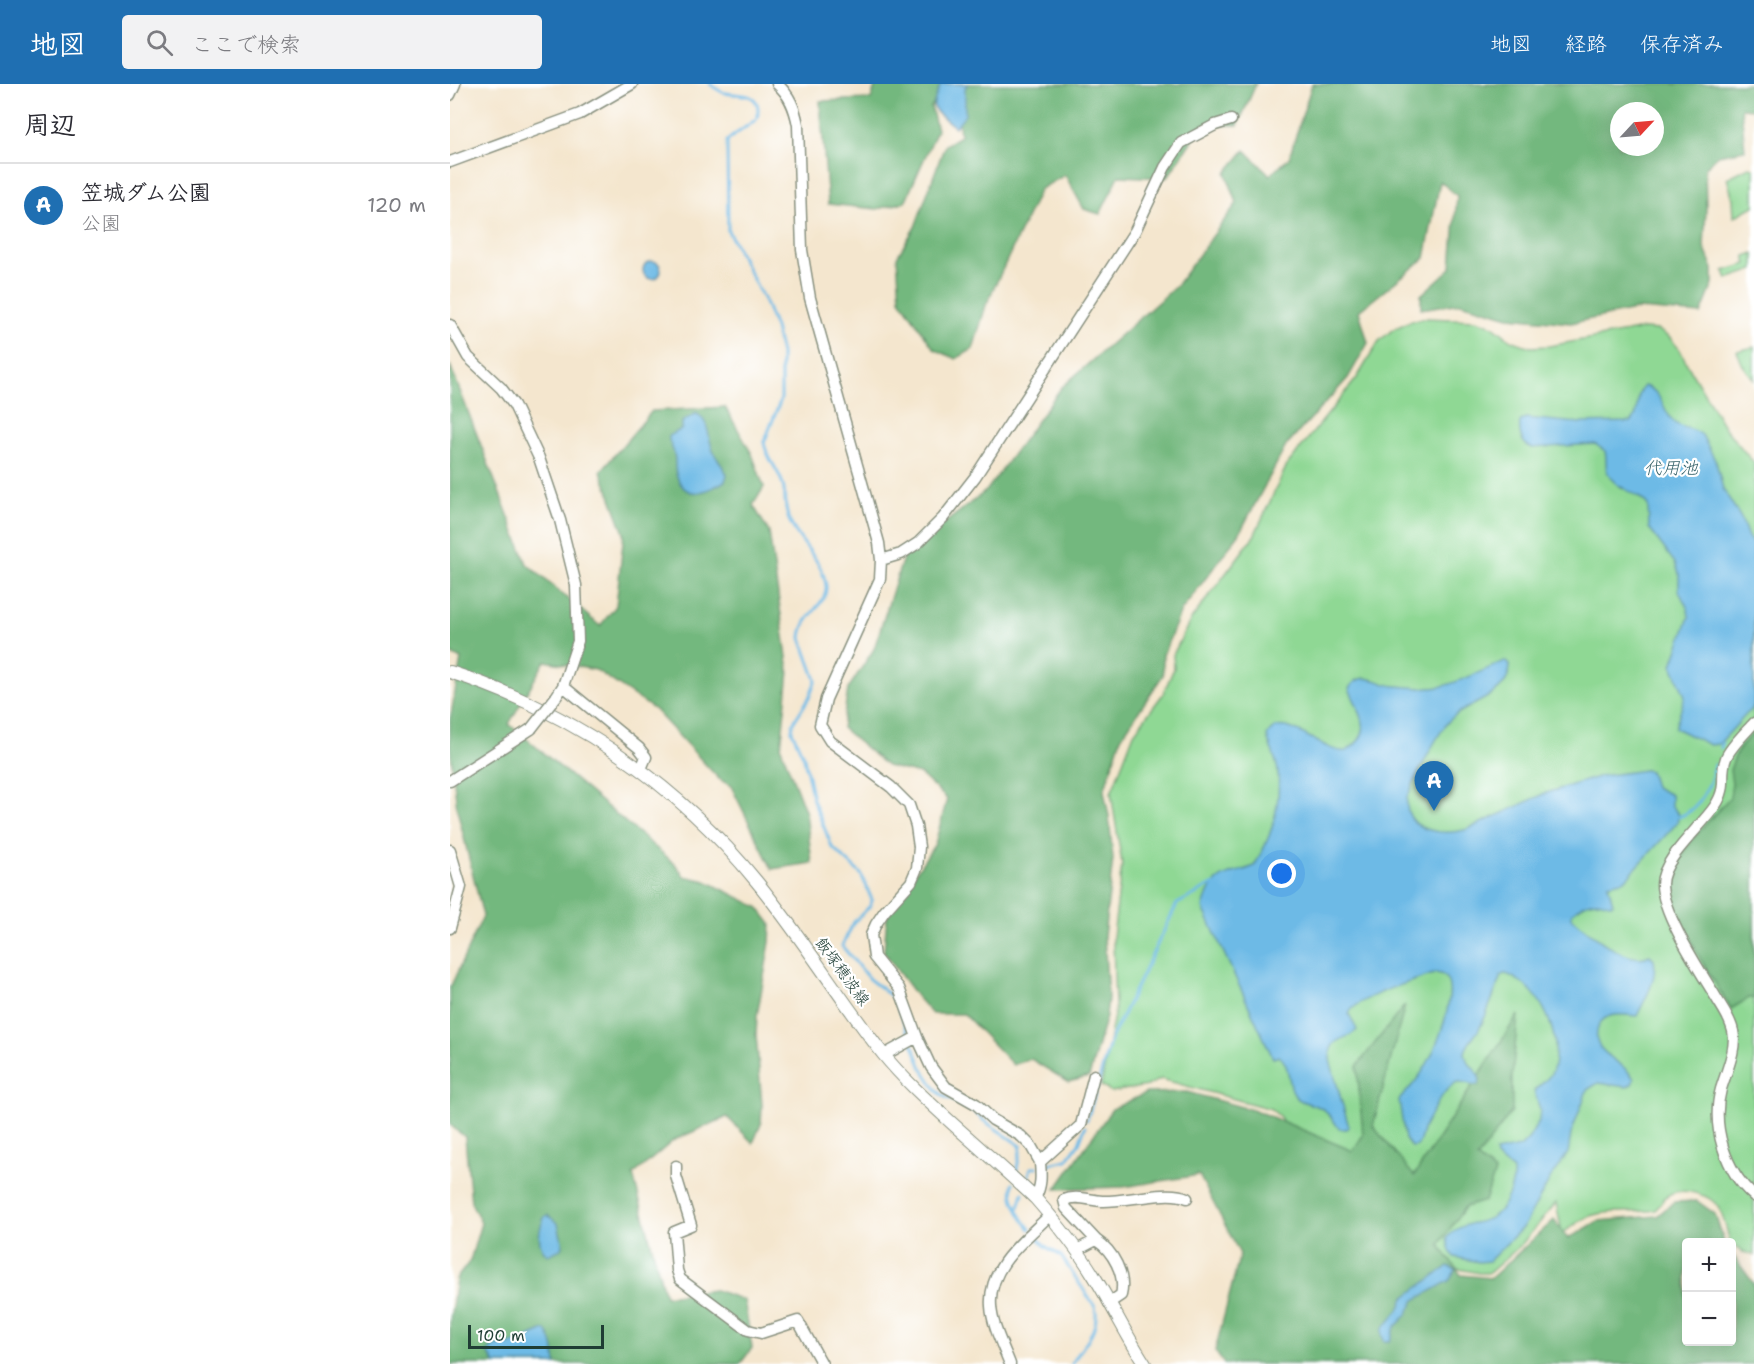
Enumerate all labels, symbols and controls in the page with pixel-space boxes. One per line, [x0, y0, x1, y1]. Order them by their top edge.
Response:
search box [122, 15, 542, 69]
text: 地図 [30, 25, 86, 63]
icon: search [143, 26, 176, 59]
text: ここで検索 [191, 30, 301, 59]
text: 地図 [1490, 30, 1532, 58]
text: 経路 [1565, 30, 1607, 58]
text: 保存済み [1640, 30, 1724, 58]
north arrow [1610, 102, 1664, 156]
text: 周辺 [24, 107, 76, 142]
text: 笠城ダム公園 [81, 178, 211, 207]
text: A [36, 192, 51, 218]
text: 120 m [367, 192, 426, 218]
text: 公園 [81, 210, 121, 236]
water label: 代用池 [1644, 456, 1699, 480]
pin: A [1414, 762, 1454, 811]
your location [1267, 859, 1296, 888]
street label: 飯塚穂波線 [811, 933, 875, 1010]
map controls [1682, 1238, 1736, 1346]
button: + [1682, 1238, 1736, 1292]
button: − [1682, 1292, 1736, 1346]
scale bar [468, 1322, 604, 1350]
text: 100 m [477, 1325, 525, 1346]

